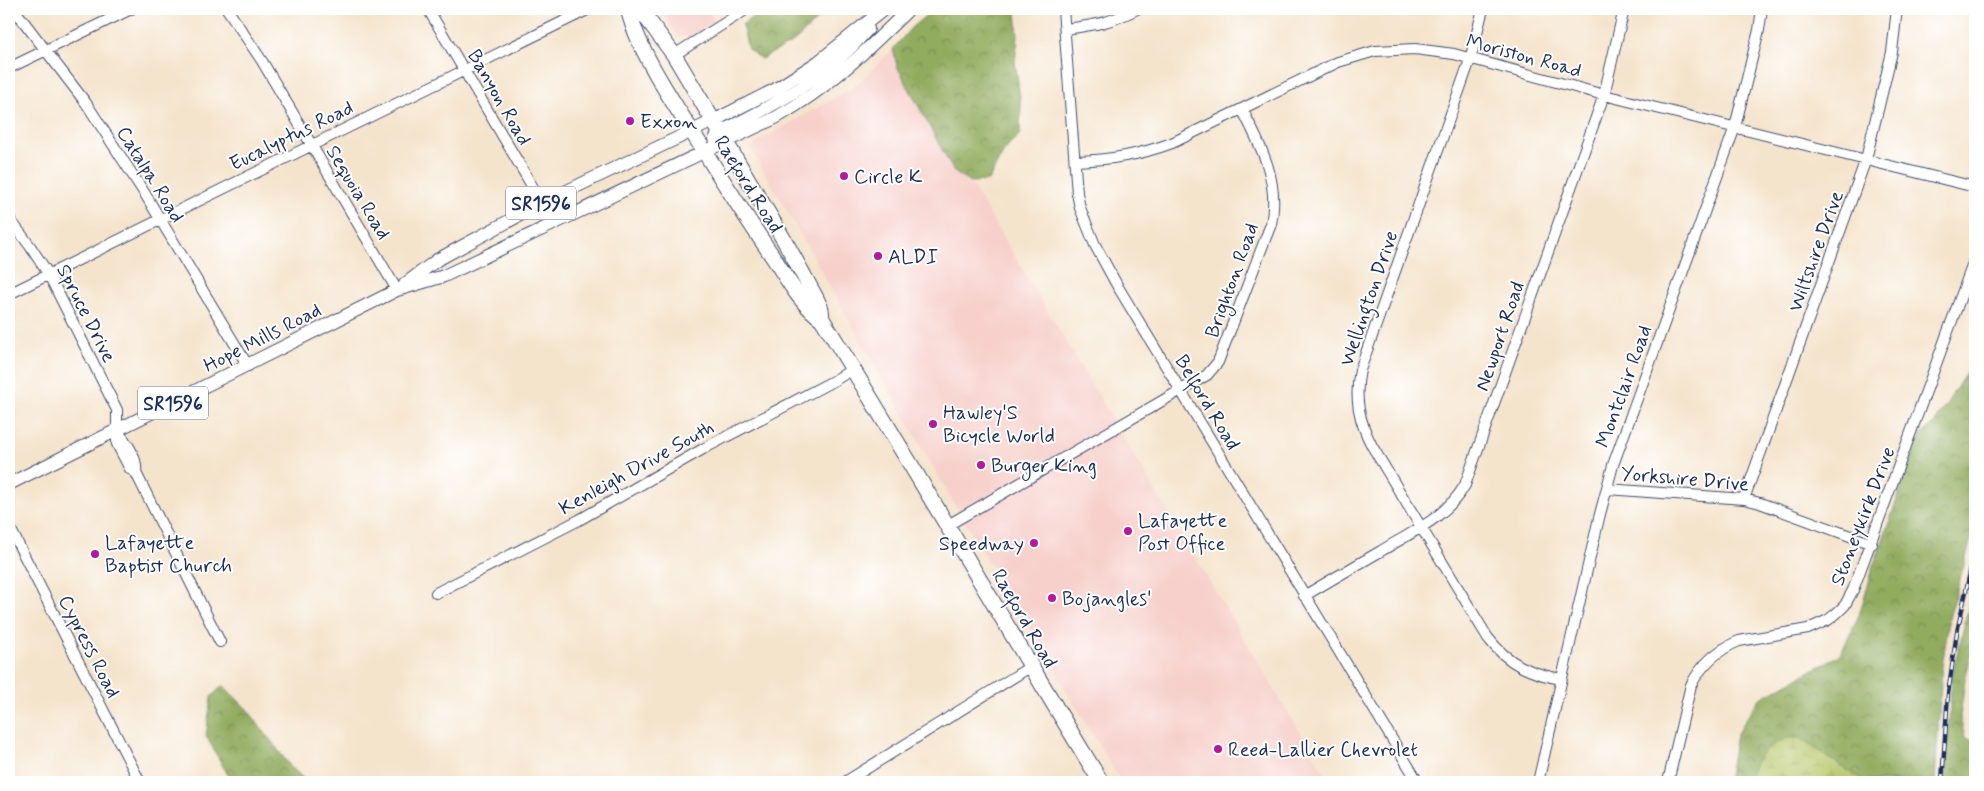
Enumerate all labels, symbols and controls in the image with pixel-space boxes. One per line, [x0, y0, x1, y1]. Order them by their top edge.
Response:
street label: Moriston Road [1463, 28, 1584, 85]
street label: Banyon Road [460, 45, 537, 151]
street label: Eucalyptus Road [225, 95, 358, 178]
place label: Exxon [640, 109, 697, 136]
marker: Exxon [624, 115, 636, 127]
street label: Catalpa Road [109, 121, 190, 228]
street label: Raeford Road [705, 131, 788, 240]
street label: Sequoia Road [319, 140, 397, 245]
place label: Circle K [854, 164, 923, 191]
marker: Circle K [838, 170, 850, 182]
road number: SR1596 [506, 187, 576, 220]
street label: Wiltshire Drive [1782, 187, 1851, 316]
street label: Brighton Road [1199, 219, 1267, 342]
street label: Wellington Drive [1334, 227, 1407, 370]
place label: ALDI [888, 244, 938, 271]
marker: ALDI [872, 250, 884, 262]
street label: Spruce Drive [49, 260, 122, 368]
street label: Newport Road [1469, 278, 1532, 395]
street label: Hope Mills Road [199, 297, 326, 380]
street label: Montclair Road [1590, 322, 1659, 451]
street label: Belford Road [1166, 350, 1246, 457]
road number: SR1596 [138, 386, 208, 419]
place label: Hawley'S Bicycle World [943, 400, 1055, 450]
street label: Kenleigh Drive South [554, 414, 719, 522]
marker: Hawley'S Bicycle World [927, 418, 939, 430]
street label: Stoneykirk Drive [1824, 443, 1902, 590]
place label: Burger King [991, 453, 1097, 481]
marker: Burger King [975, 459, 987, 471]
street label: Yorkshire Drive [1620, 460, 1750, 499]
place label: Lafayette Post Office [1138, 508, 1228, 558]
marker: Lafayette Post Office [1122, 525, 1134, 537]
place label: Lafayette Baptist Church [105, 530, 232, 580]
place label: Speedway [939, 531, 1024, 558]
marker: Speedway [1028, 537, 1040, 549]
marker: Lafayette Baptist Church [89, 548, 101, 560]
street label: Raeford Road [983, 564, 1063, 674]
place label: Bojangles' [1062, 586, 1152, 613]
street label: Cypress Road [51, 591, 126, 703]
marker: Bojangles' [1046, 592, 1058, 604]
place label: Reed-Lallier Chevrolet [1228, 737, 1418, 764]
marker: Reed-Lallier Chevrolet [1212, 743, 1224, 755]

